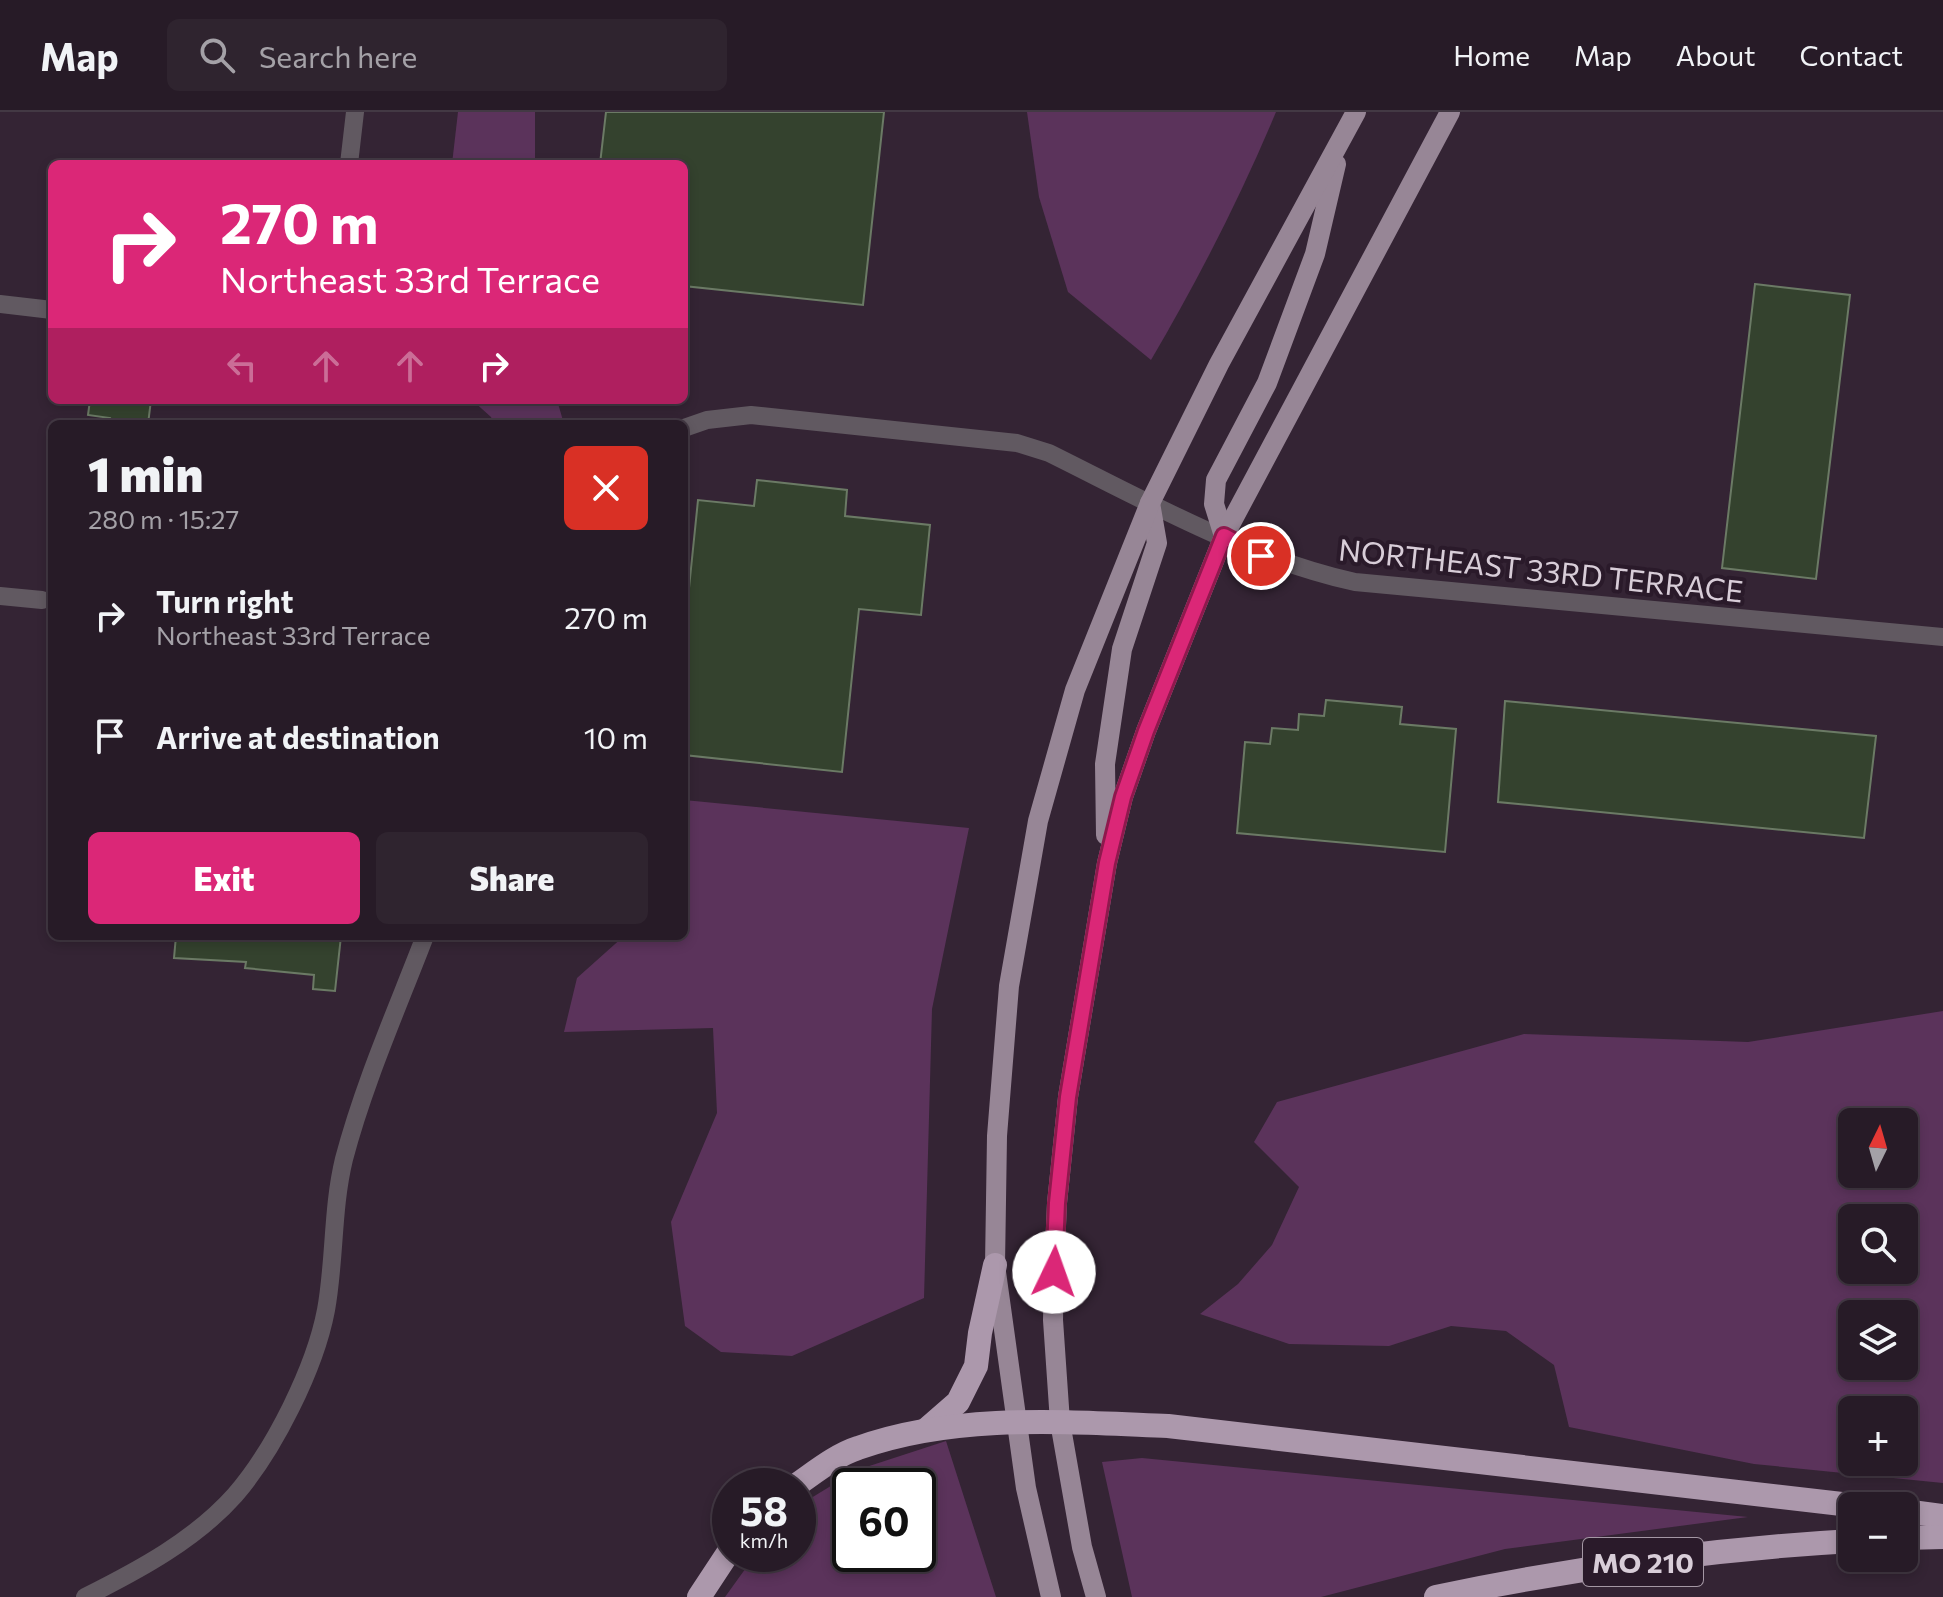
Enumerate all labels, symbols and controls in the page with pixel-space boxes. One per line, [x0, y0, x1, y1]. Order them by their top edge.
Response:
search box [167, 19, 727, 91]
text: Map [40, 32, 119, 79]
icon: search [195, 33, 239, 77]
text: Search here [259, 37, 417, 74]
text: Home [1453, 38, 1530, 72]
text: Map [1574, 38, 1632, 72]
text: About [1676, 38, 1756, 72]
text: Contact [1800, 38, 1903, 72]
text: 270 m [220, 187, 379, 256]
icon: right [88, 192, 192, 296]
text: Northeast 33rd Terrace [220, 256, 600, 300]
icon: left [220, 344, 264, 388]
icon: ahead [304, 344, 348, 388]
icon: ahead [388, 344, 432, 388]
icon: right [472, 344, 516, 388]
text: 1 min [88, 443, 203, 502]
button: close [564, 446, 648, 530]
text: 280 m · 15:27 [88, 503, 239, 534]
pin [1227, 522, 1295, 590]
street label: NORTHEAST 33RD TERRACE [1337, 529, 1745, 609]
icon: arrive [1239, 534, 1283, 578]
text: Turn right [156, 582, 293, 619]
icon: right [88, 594, 132, 638]
text: 270 m [564, 598, 648, 635]
text: Northeast 33rd Terrace [156, 619, 430, 650]
icon: arrive [88, 714, 132, 758]
text: Arrive at destination [156, 718, 440, 755]
text: 10 m [584, 718, 648, 755]
button: Exit [88, 832, 360, 924]
button: Share [376, 832, 648, 924]
north arrow [1838, 1108, 1918, 1188]
map controls [1838, 1108, 1918, 1572]
button: search [1838, 1204, 1918, 1284]
position arrow [1012, 1230, 1096, 1314]
button: layers [1838, 1300, 1918, 1380]
button: + [1838, 1396, 1918, 1476]
speed limit sign: 60 [832, 1468, 936, 1572]
text: 58 [740, 1485, 788, 1534]
button: − [1838, 1492, 1918, 1572]
text: km/h [740, 1528, 788, 1552]
road number: MO 210 [1583, 1538, 1703, 1586]

